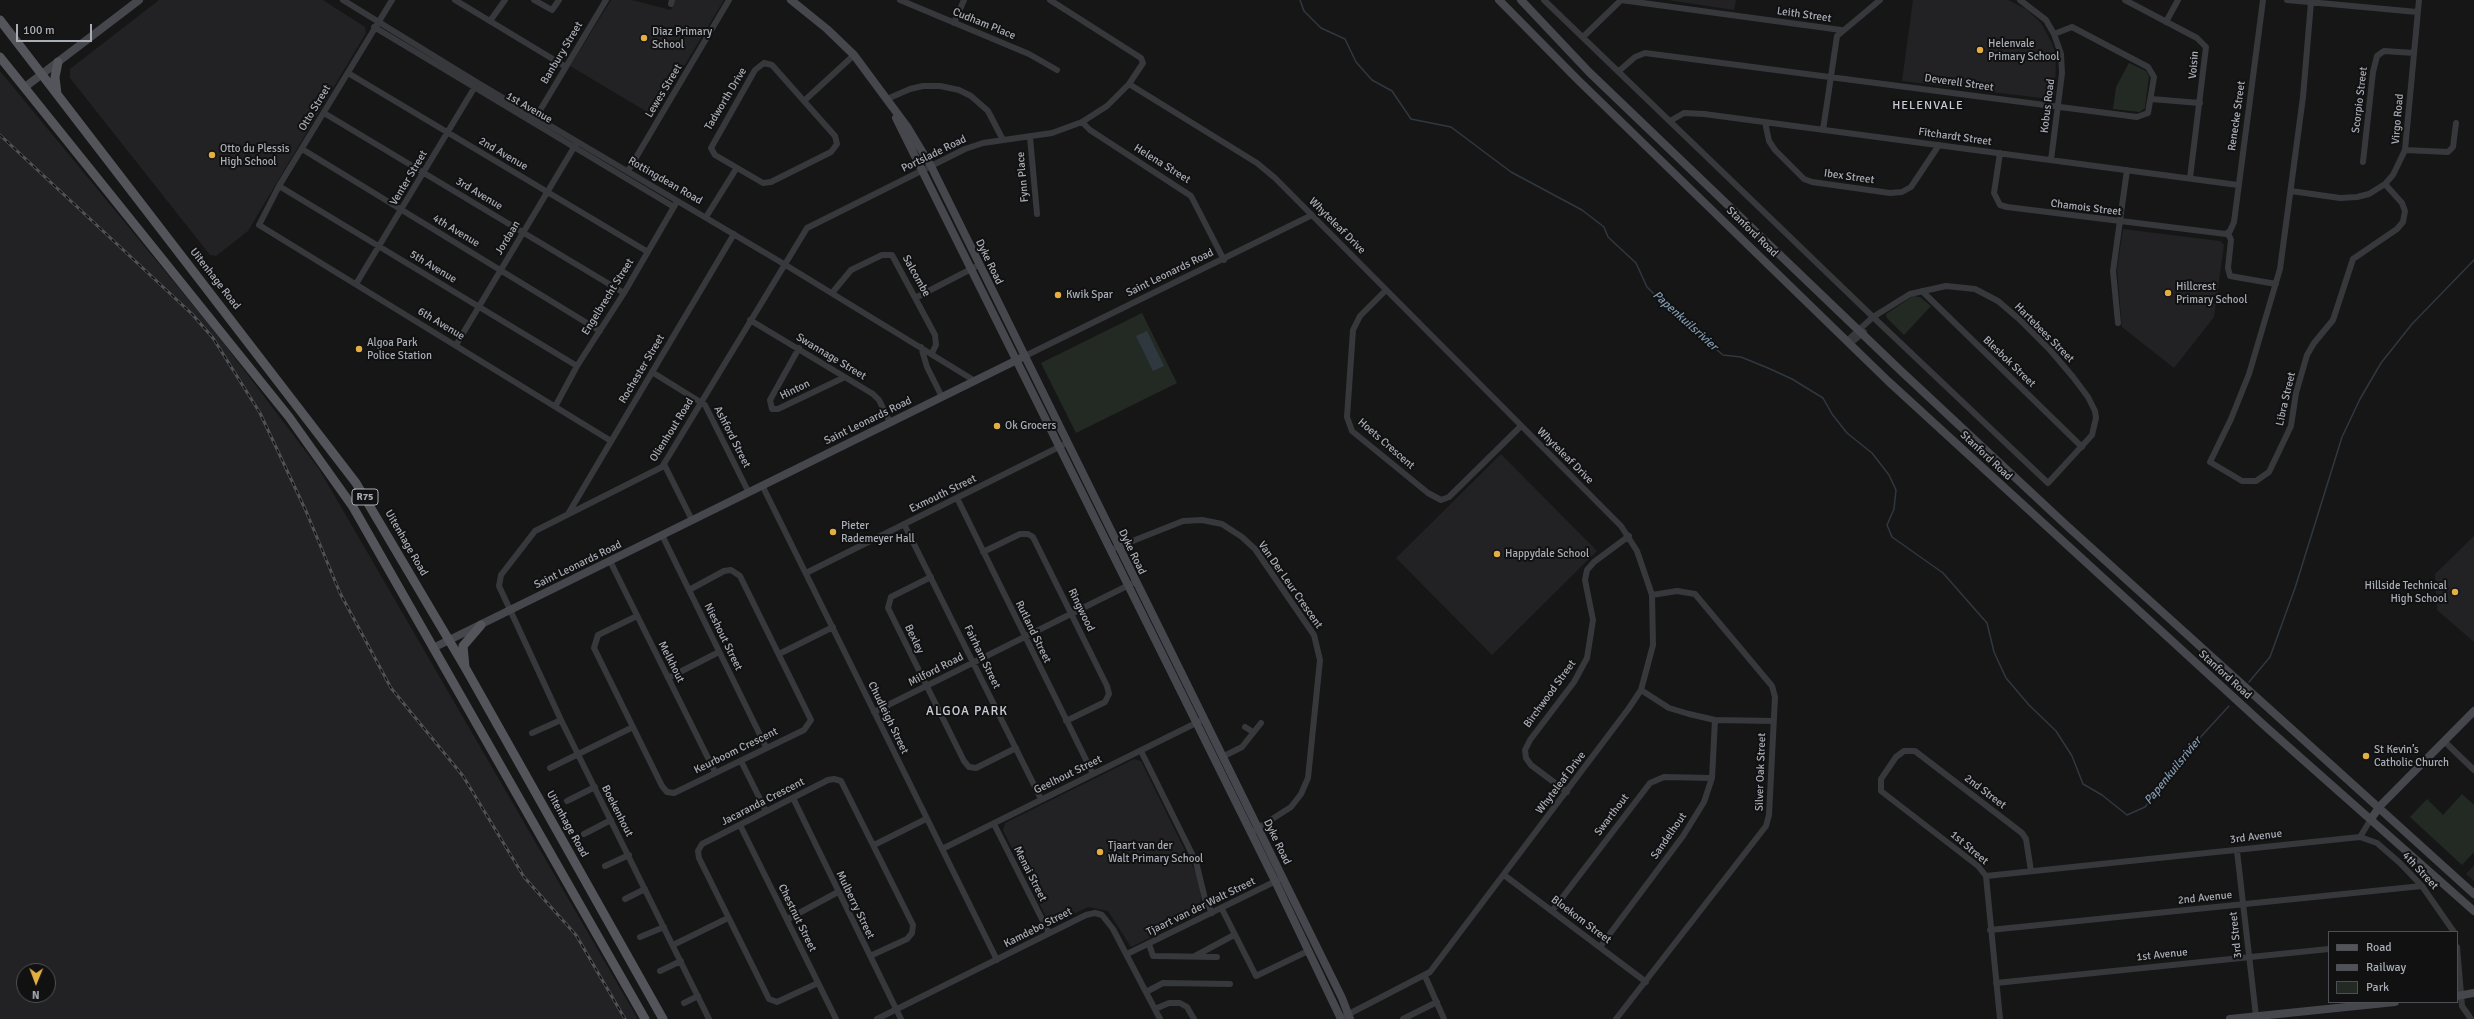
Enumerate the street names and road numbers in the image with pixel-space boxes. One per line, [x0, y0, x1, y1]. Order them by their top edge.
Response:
street label: Cudham Place [951, 5, 1017, 43]
street label: Leith Street [1776, 5, 1832, 25]
street label: Banbury Street [538, 19, 586, 87]
street label: Voisin [2186, 50, 2202, 80]
street label: Lewes Street [643, 62, 685, 120]
street label: Tadworth Drive [702, 65, 750, 133]
street label: Scorpio Street [2349, 66, 2371, 134]
street label: Deverell Street [1924, 72, 1994, 94]
street label: Kobus Road [2038, 78, 2058, 134]
street label: Renecke Street [2226, 80, 2248, 152]
street label: Otto Street [296, 82, 334, 134]
street label: 1st Avenue [503, 89, 555, 127]
street label: Virgo Road [2389, 93, 2407, 145]
street label: Fitchardt Street [1918, 125, 1992, 149]
street label: Portslade Road [899, 133, 969, 175]
street label: 2nd Avenue [476, 135, 530, 173]
street label: Helena Street [1131, 141, 1193, 187]
street label: Venter Street [387, 148, 431, 208]
street label: Fynn Place [1014, 151, 1032, 203]
street label: Rottingdean Road [626, 154, 704, 208]
street label: Ibex Street [1823, 167, 1875, 187]
street label: 3rd Avenue [453, 175, 505, 213]
street label: Whyteleaf Drive [1306, 195, 1368, 257]
street label: Chamois Street [2050, 197, 2122, 219]
street label: Stanford Road [1723, 204, 1781, 260]
street label: 4th Avenue [430, 212, 482, 250]
street label: Jordaan [493, 218, 523, 258]
street label: Dyke Road [972, 237, 1006, 287]
street label: Uitenhage Road [187, 246, 243, 312]
street label: Saint Leonards Road [1124, 246, 1216, 300]
street label: 5th Avenue [407, 248, 459, 286]
street label: Salcombe [899, 253, 933, 299]
street label: Engelbrecht Street [579, 256, 637, 338]
street label: Hartebees Street [2011, 300, 2077, 366]
street label: 6th Avenue [415, 305, 467, 343]
street label: Swannage Street [794, 331, 868, 383]
street label: Rochester Street [616, 332, 668, 406]
street label: Blesbok Street [1980, 334, 2038, 390]
street label: Libra Street [2273, 371, 2299, 427]
street label: Hinton [778, 377, 812, 403]
street label: Saint Leonards Road [822, 394, 914, 448]
street label: Olienhout Road [647, 396, 697, 464]
street label: Ashford Street [711, 404, 753, 470]
street label: Hoets Crescent [1355, 416, 1417, 472]
street label: Whyteleaf Drive [1534, 425, 1596, 487]
street label: Stanford Road [1957, 428, 2015, 484]
street label: Exmouth Street [907, 472, 979, 516]
road number: R75 [352, 489, 378, 505]
street label: Uitenhage Road [382, 508, 430, 578]
street label: Dyke Road [1115, 527, 1149, 577]
street label: Saint Leonards Road [532, 538, 624, 592]
street label: Van Der Leur Crescent [1255, 539, 1325, 631]
street label: Ringwood [1065, 586, 1097, 634]
street label: Rutland Street [1012, 599, 1054, 665]
street label: Nieshout Street [701, 601, 745, 673]
street label: Bexley [901, 622, 927, 656]
street label: Fairham Street [961, 623, 1003, 691]
street label: Melkhout [655, 639, 687, 685]
street label: Stanford Road [2196, 648, 2254, 702]
street label: Milford Road [906, 650, 966, 690]
street label: Birchwood Street [1521, 658, 1579, 730]
street label: Chudleigh Street [865, 680, 911, 756]
street label: Keurboom Crescent [692, 725, 780, 777]
street label: Silver Oak Street [1753, 733, 1769, 811]
street label: Whyteleaf Drive [1533, 749, 1589, 817]
street label: Geelhout Street [1032, 753, 1104, 797]
street label: 2nd Street [1962, 772, 2008, 812]
street label: Jacaranda Crescent [719, 775, 807, 829]
street label: Boekenhout [598, 783, 636, 839]
street label: Uitenhage Road [543, 788, 591, 860]
street label: Swarthout [1592, 791, 1632, 839]
street label: Sandelhout [1648, 810, 1690, 862]
street label: Dyke Road [1260, 817, 1294, 867]
street label: 3rd Avenue [2229, 827, 2283, 847]
street label: 1st Street [1947, 828, 1991, 868]
street label: Menai Street [1010, 844, 1050, 904]
street label: 4th Street [2399, 849, 2441, 893]
street label: Mulberry Street [833, 869, 877, 941]
street label: Tjaart van der Walt Street [1144, 875, 1258, 939]
street label: Chestnut Street [775, 882, 819, 954]
street label: 2nd Avenue [2177, 889, 2233, 907]
street label: Bloekom Street [1548, 893, 1614, 947]
street label: Kamdebo Street [1002, 905, 1074, 951]
street label: 3rd Street [2227, 911, 2245, 959]
street label: 1st Avenue [2136, 946, 2188, 964]

